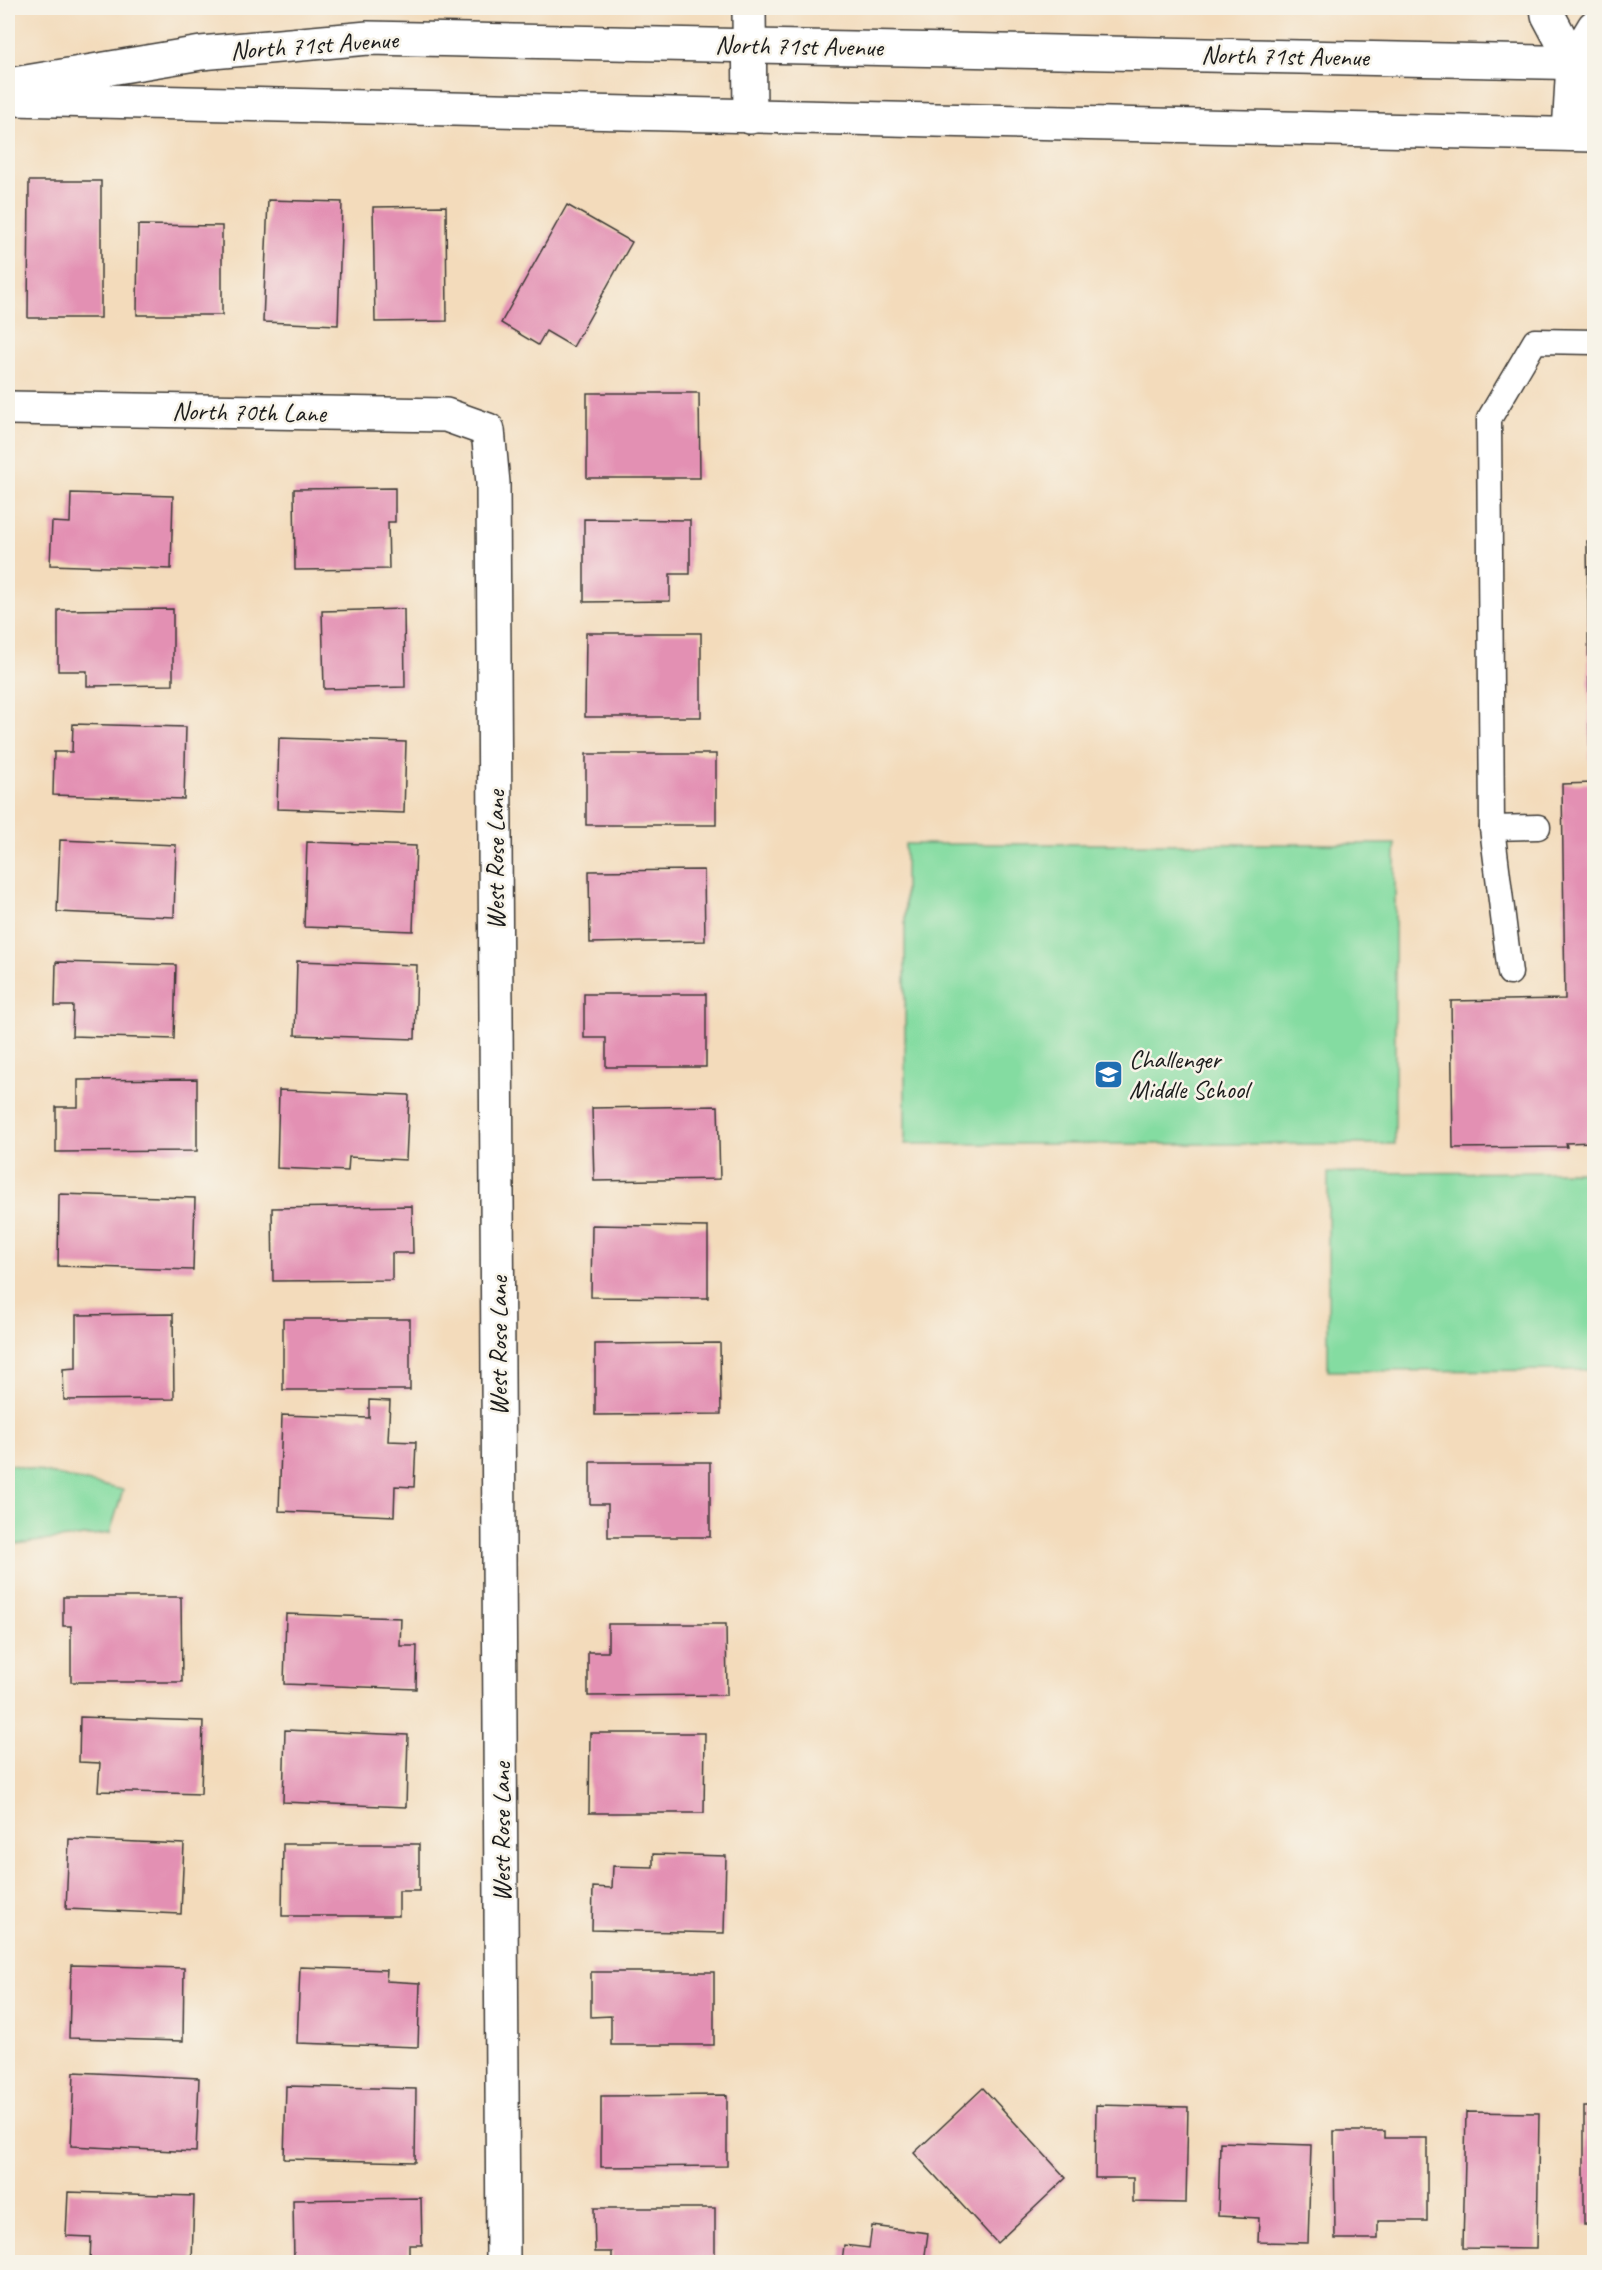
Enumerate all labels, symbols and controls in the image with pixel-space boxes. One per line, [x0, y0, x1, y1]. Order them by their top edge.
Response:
street label: North 71st Avenue [229, 23, 400, 67]
street label: North 71st Avenue [715, 28, 885, 64]
street label: North 71st Avenue [1201, 38, 1371, 74]
street label: North 70th Lane [172, 394, 328, 430]
street label: West Rose Lane [479, 789, 512, 930]
place label: Challenger Middle School [1129, 1043, 1253, 1106]
school or university icon: Challenger Middle School [1092, 1058, 1124, 1090]
street label: West Rose Lane [482, 1275, 515, 1416]
street label: West Rose Lane [485, 1761, 518, 1902]

